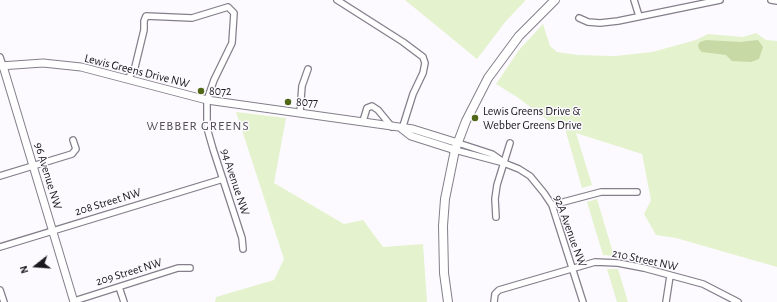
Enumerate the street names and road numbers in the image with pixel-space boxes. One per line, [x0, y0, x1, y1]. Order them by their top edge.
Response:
street label: Lewis Greens Drive NW [83, 51, 191, 91]
street label: 96 Avenue NW [31, 141, 65, 211]
street label: 94 Avenue NW [217, 147, 253, 217]
street label: 208 Street NW [73, 185, 143, 219]
street label: 92A Avenue NW [550, 193, 590, 269]
street label: 210 Street NW [611, 246, 679, 274]
street label: 209 Street NW [94, 255, 164, 289]

